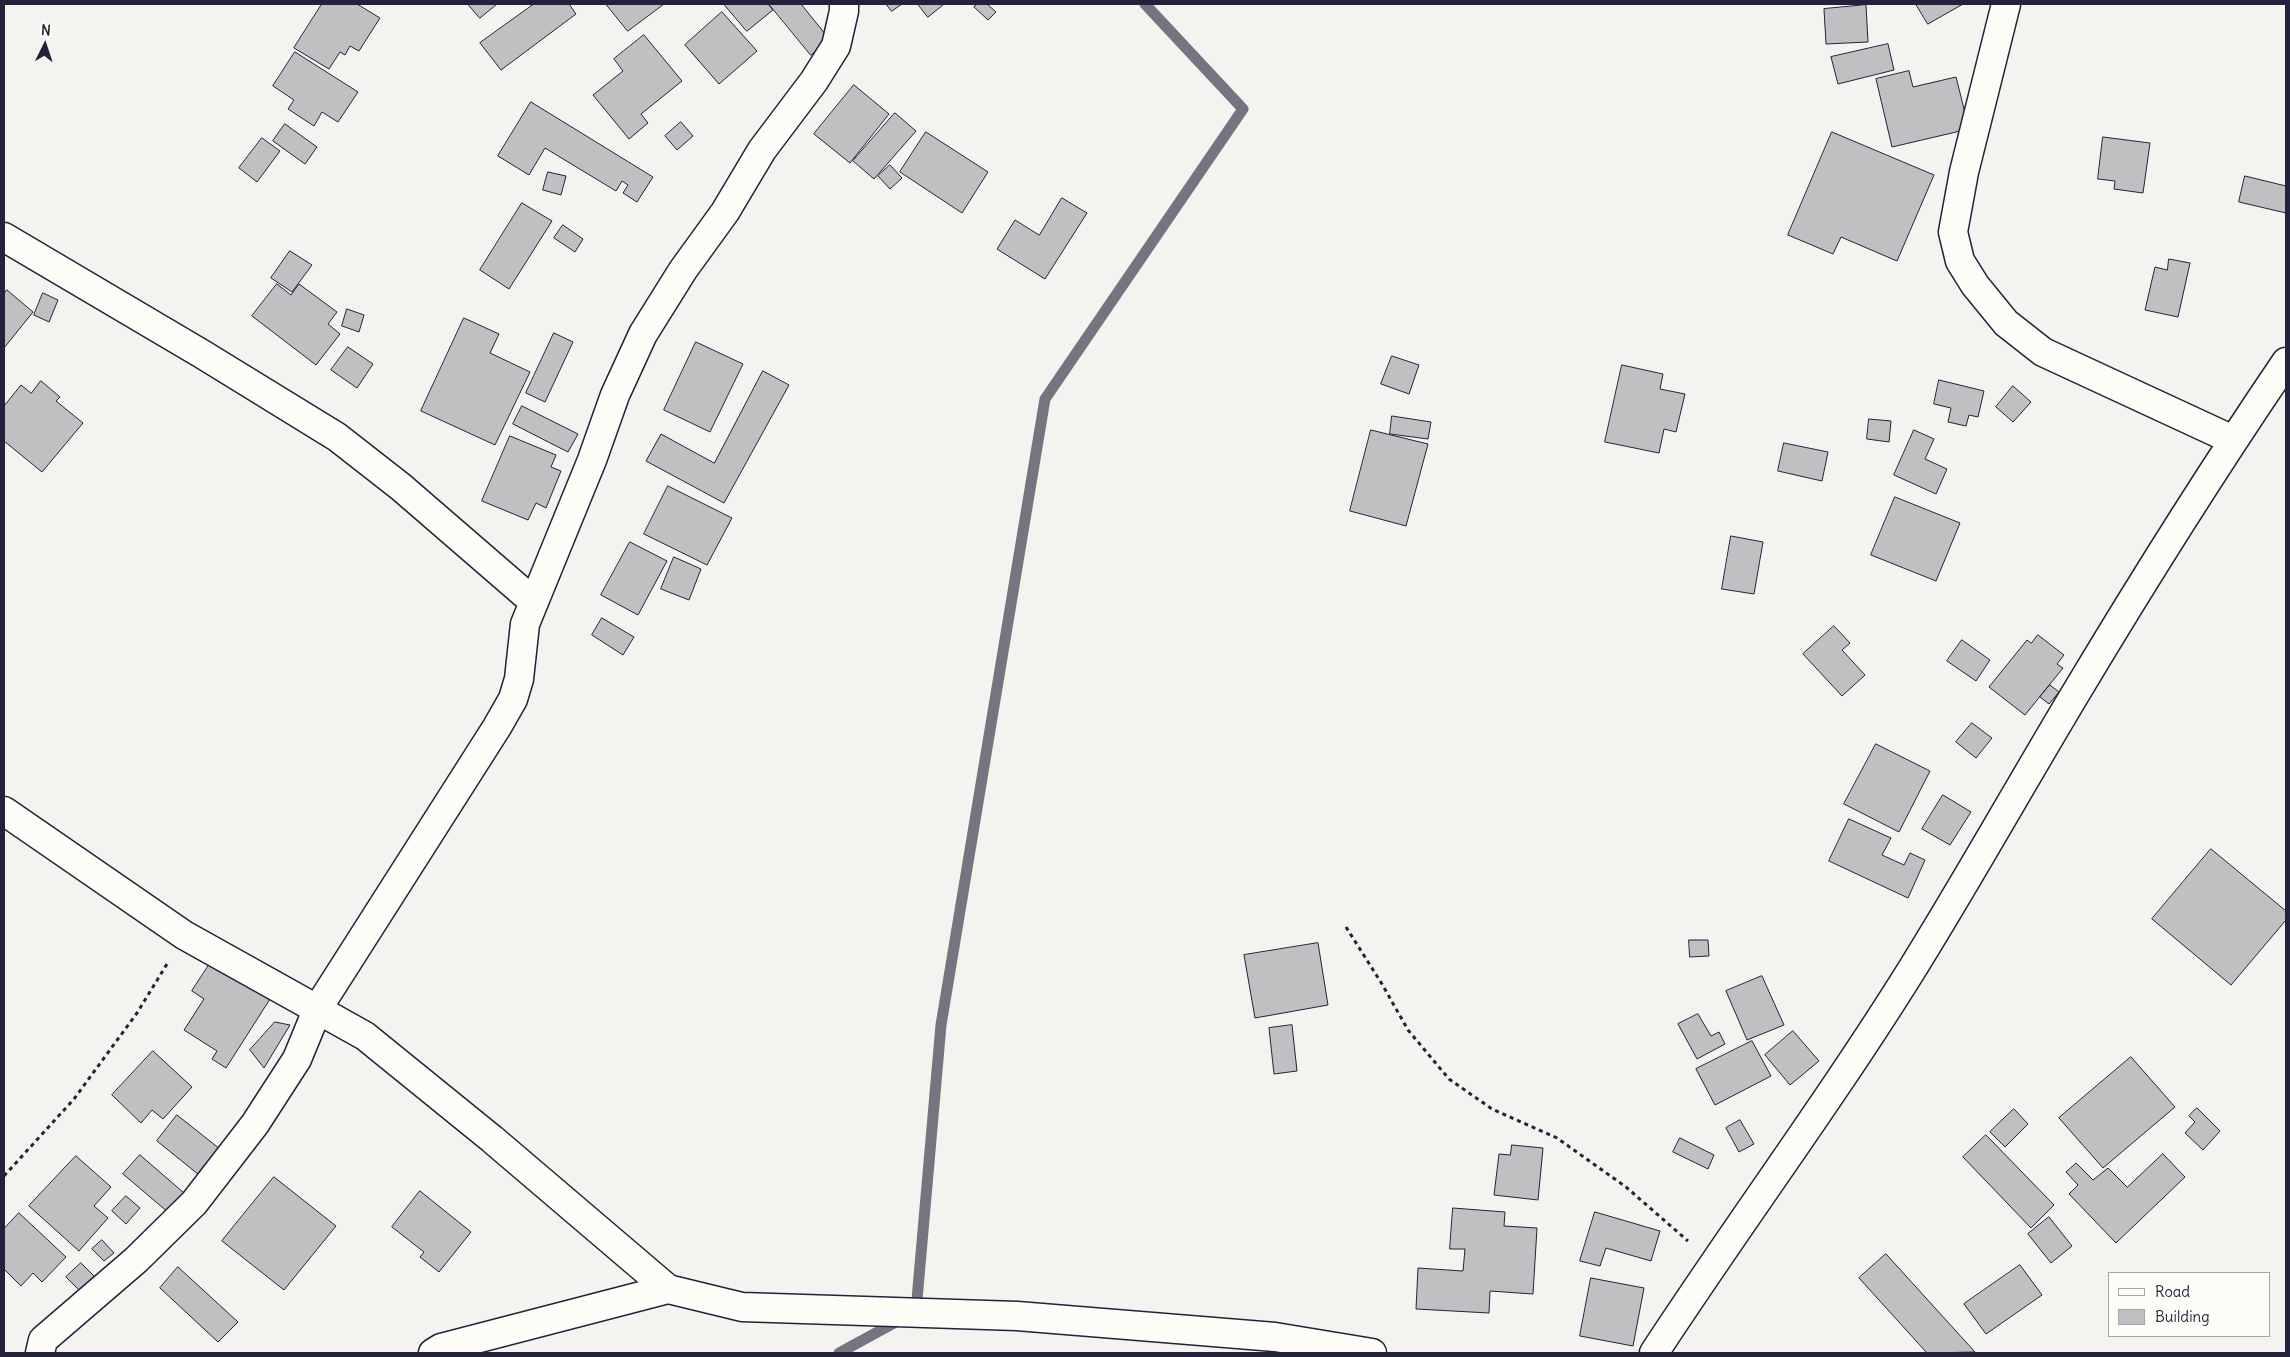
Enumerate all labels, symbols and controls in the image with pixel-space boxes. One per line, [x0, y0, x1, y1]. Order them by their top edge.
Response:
north arrow [20, 20, 70, 70]
text: N [41, 21, 52, 39]
legend [2108, 1272, 2270, 1337]
text: Road [2155, 1282, 2190, 1301]
text: Building [2155, 1307, 2210, 1326]

